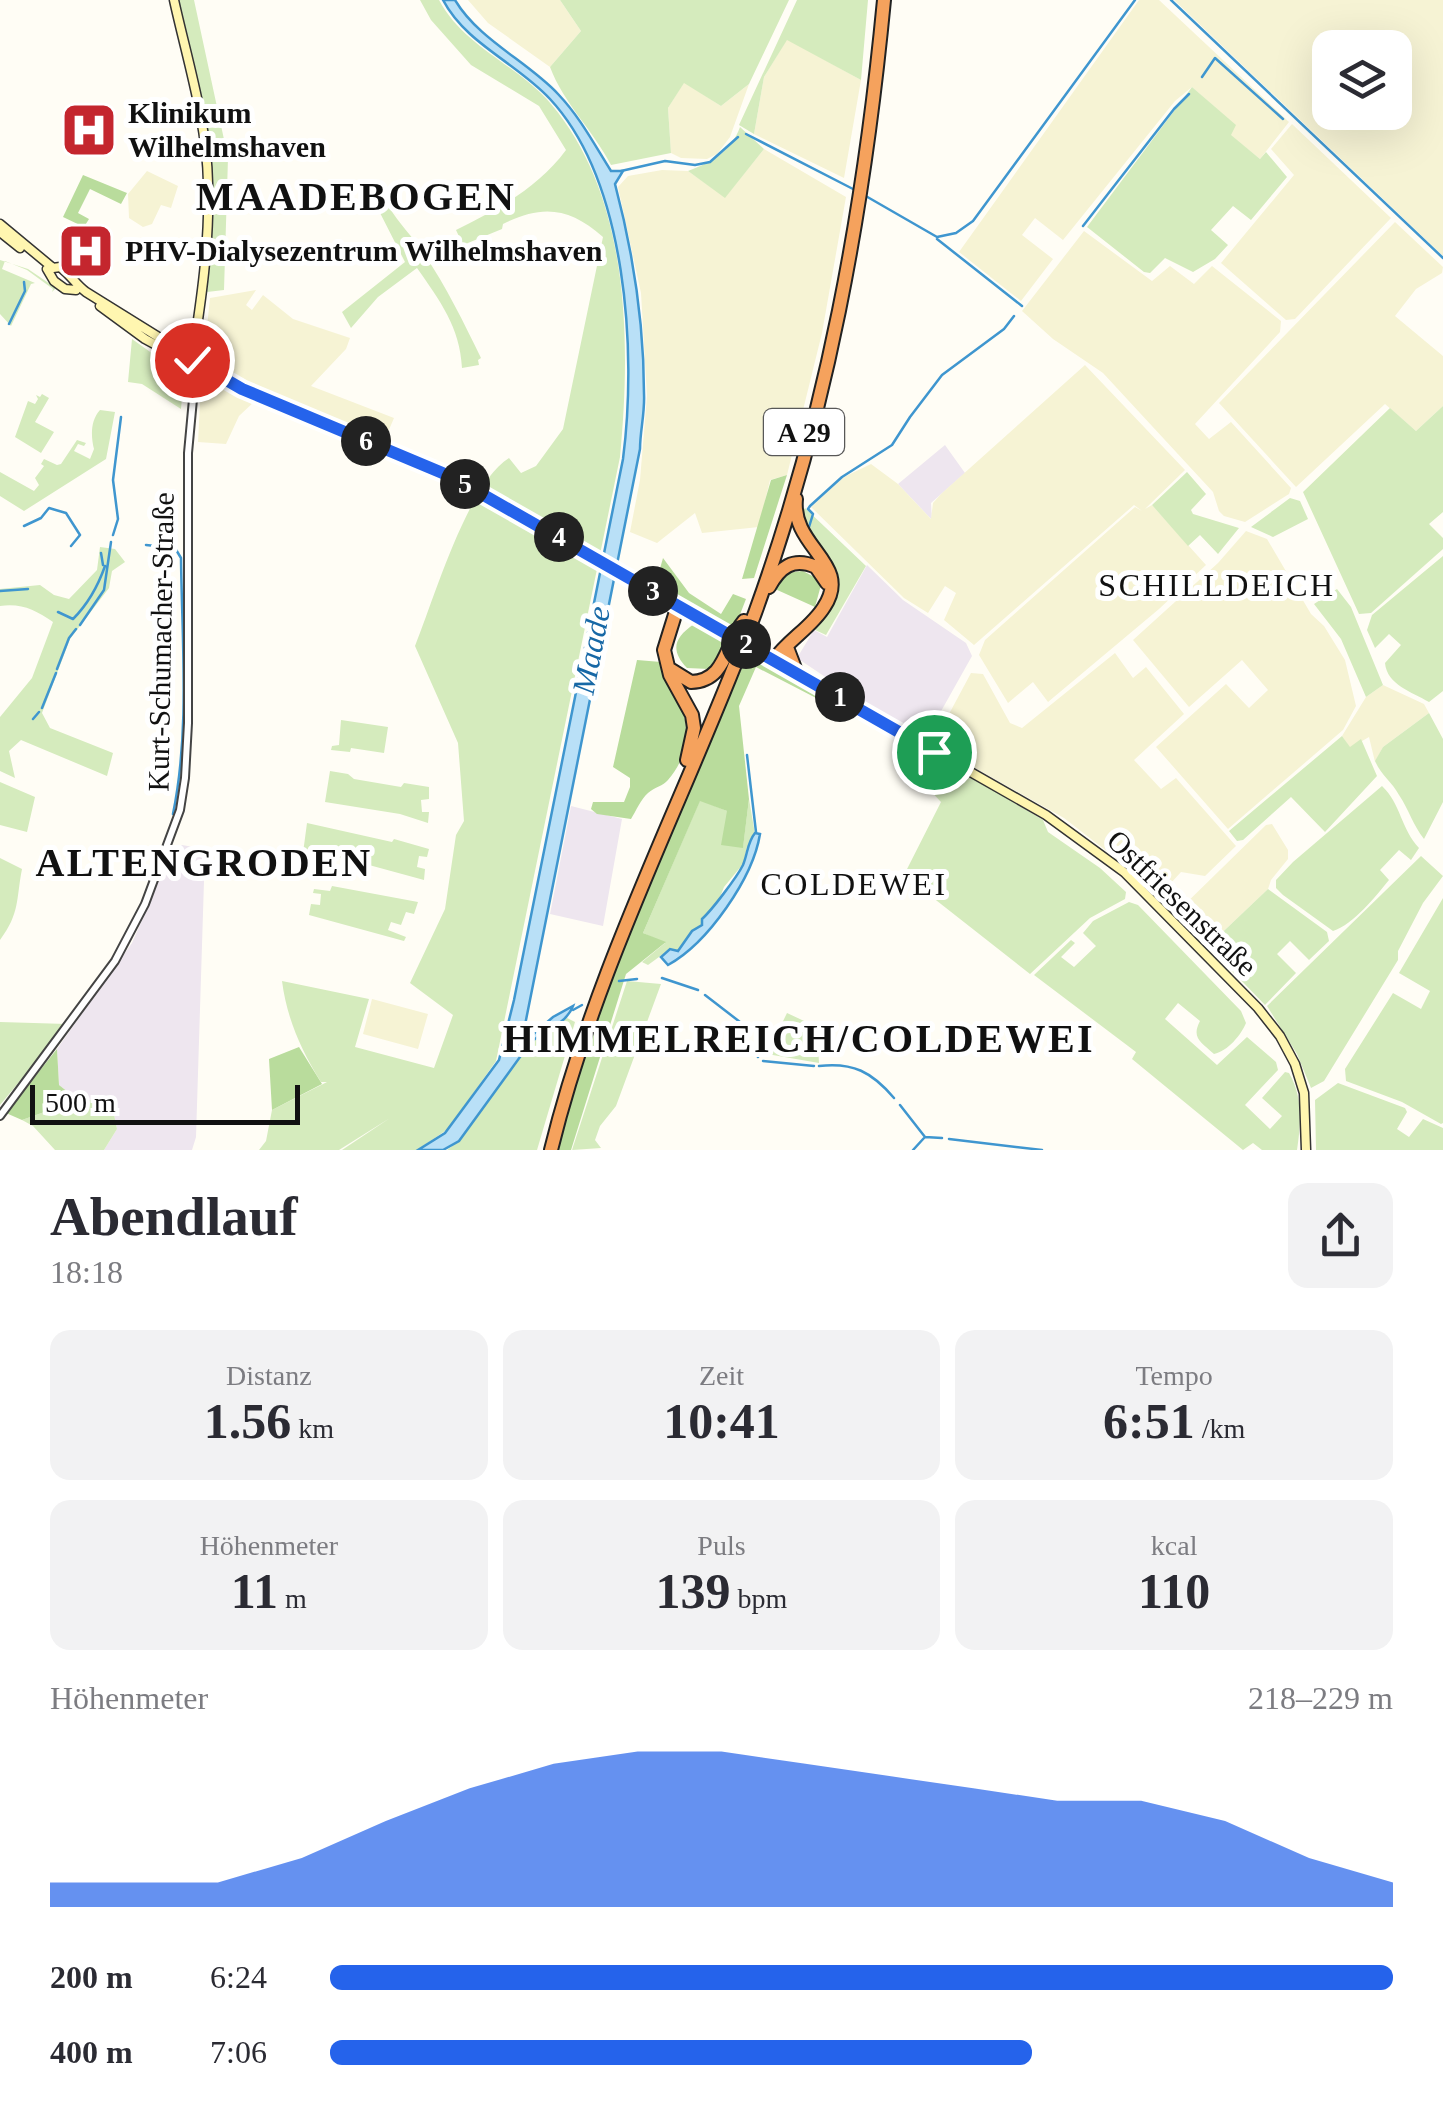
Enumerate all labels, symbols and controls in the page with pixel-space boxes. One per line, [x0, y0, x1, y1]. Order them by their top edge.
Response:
map controls [1312, 30, 1412, 130]
button: layers [1312, 30, 1412, 130]
place label: Klinikum Wilhelmshaven [128, 96, 326, 163]
hospital icon: Klinikum Wilhelmshaven [59, 100, 119, 160]
district label: MAADEBOGEN [196, 174, 516, 219]
hospital icon: PHV-Dialysezentrum Wilhelmshaven [56, 221, 116, 281]
place label: PHV-Dialysezentrum Wilhelmshaven [125, 234, 603, 267]
pin [150, 318, 235, 403]
icon: check [165, 333, 220, 388]
road number: A 29 [764, 409, 844, 455]
pin: 6 [341, 416, 391, 466]
text: 6 [359, 425, 373, 456]
pin: 5 [440, 459, 490, 509]
text: 5 [458, 468, 472, 499]
street label: Kurt-Schumacher-Straße [141, 492, 180, 792]
pin: 4 [534, 512, 584, 562]
text: 4 [552, 521, 566, 552]
pin: 3 [628, 566, 678, 616]
district label: SCHILLDEICH [1098, 567, 1336, 603]
text: 3 [646, 575, 660, 606]
water label: Maade [565, 603, 617, 698]
pin: 2 [721, 619, 771, 669]
text: 2 [739, 628, 753, 659]
pin: 1 [815, 672, 865, 722]
text: 1 [833, 681, 847, 712]
pin [892, 710, 977, 795]
icon: arrive [907, 725, 962, 780]
street label: Ostfriesenstraße [1101, 823, 1264, 982]
district label: ALTENGRODEN [35, 840, 373, 885]
district label: COLDEWEI [760, 866, 948, 902]
district label: HIMMELREICH/COLDEWEI [503, 1016, 1095, 1061]
scale bar [30, 1080, 300, 1124]
text: 500 m [45, 1087, 116, 1118]
button: share [1288, 1183, 1393, 1288]
text: Abendlauf [50, 1186, 298, 1247]
text: 18:18 [50, 1254, 123, 1290]
text: Distanz [226, 1360, 312, 1391]
text: Zeit [699, 1360, 744, 1391]
text: Tempo [1135, 1360, 1213, 1391]
text: 1.56 [204, 1393, 291, 1449]
text: 10:41 [663, 1393, 780, 1449]
text: 6:51 [1103, 1393, 1195, 1449]
text: km [291, 1413, 334, 1444]
text: /km [1195, 1413, 1245, 1444]
text: Höhenmeter [200, 1530, 338, 1561]
text: Puls [697, 1530, 746, 1561]
text: kcal [1151, 1530, 1197, 1561]
text: 11 [231, 1563, 278, 1619]
text: 139 [656, 1563, 731, 1619]
text: 110 [1138, 1563, 1210, 1619]
text: m [278, 1583, 307, 1614]
text: bpm [731, 1583, 787, 1614]
text: Höhenmeter [50, 1680, 208, 1716]
text: 218–229 m [1248, 1680, 1393, 1716]
text: 200 m [50, 1959, 133, 1995]
text: 6:24 [210, 1959, 267, 1995]
text: 400 m [50, 2034, 133, 2070]
text: 7:06 [210, 2034, 267, 2070]

